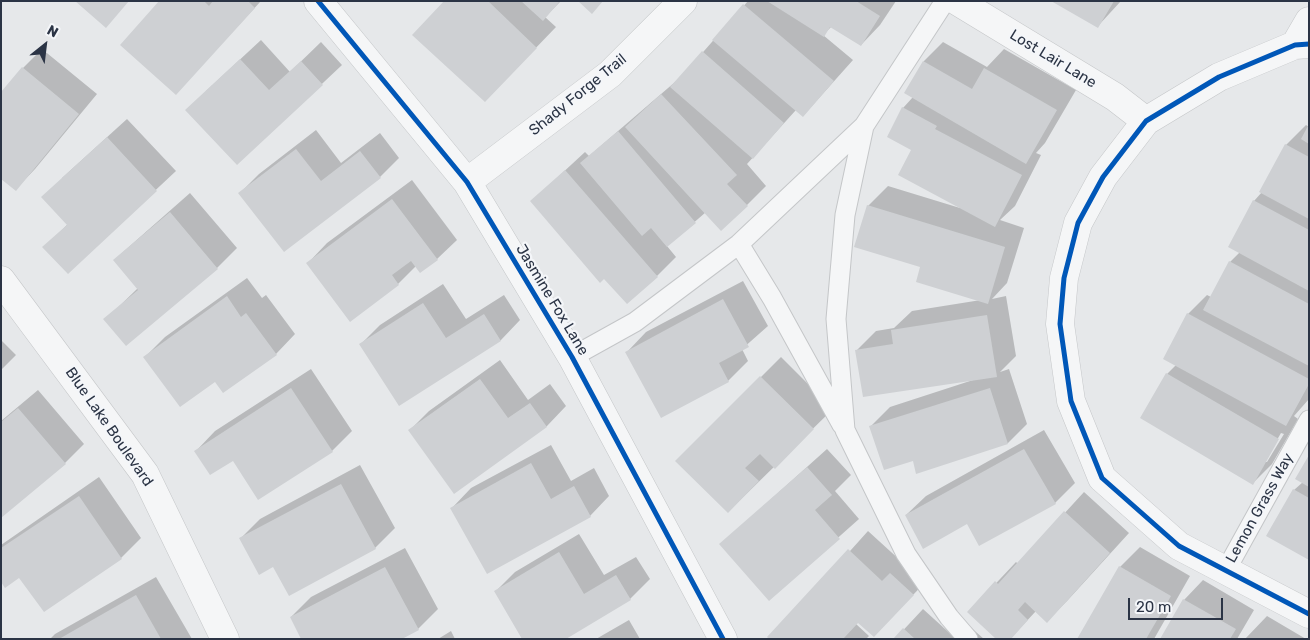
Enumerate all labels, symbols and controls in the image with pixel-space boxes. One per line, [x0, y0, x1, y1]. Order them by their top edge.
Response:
north arrow [20, 20, 70, 70]
text: N [44, 22, 61, 41]
street label: Lost Lair Lane [1006, 26, 1100, 92]
street label: Shady Forge Trail [526, 50, 630, 140]
street label: Jasmine Fox Lane [512, 241, 592, 359]
street label: Blue Lake Boulevard [61, 364, 157, 490]
street label: Lemon Grass Way [1222, 450, 1298, 566]
scale bar [1130, 588, 1225, 620]
text: 20 m [1136, 598, 1171, 616]

